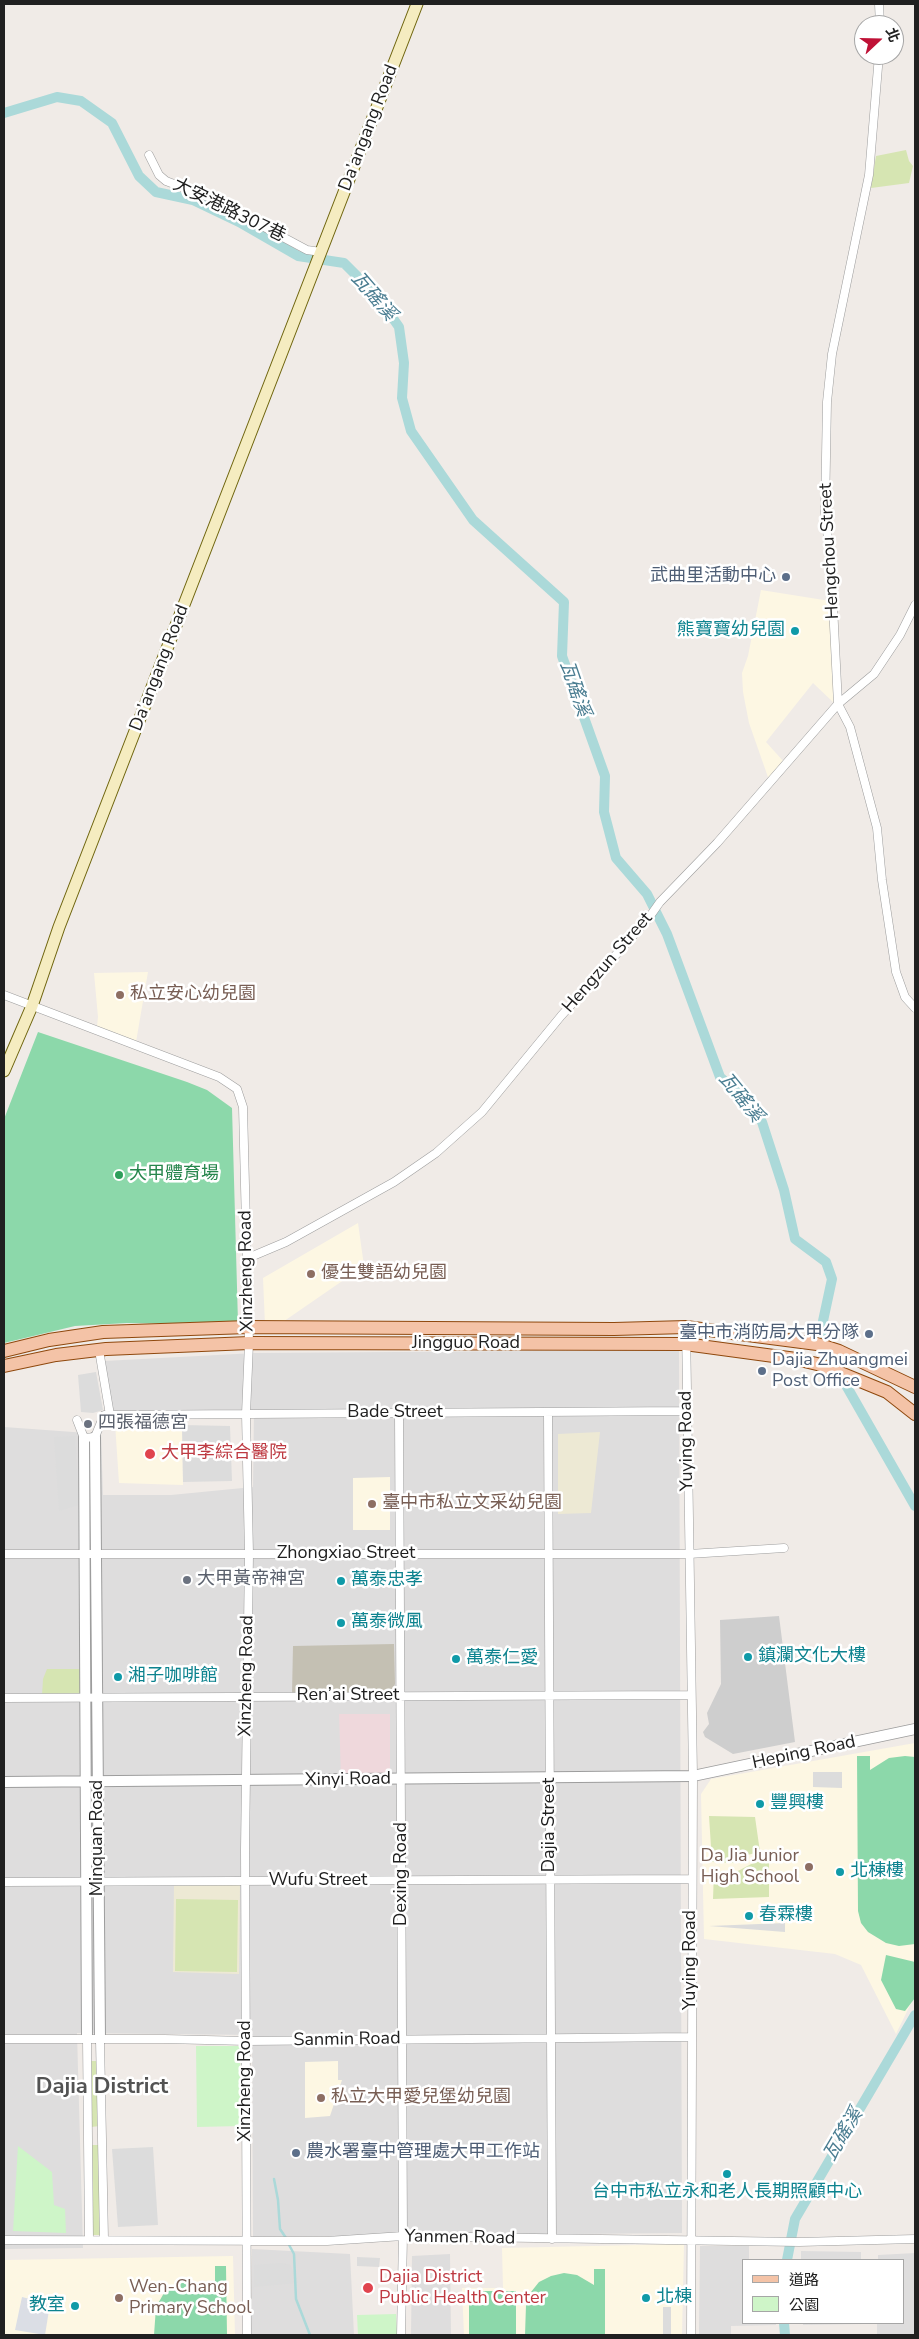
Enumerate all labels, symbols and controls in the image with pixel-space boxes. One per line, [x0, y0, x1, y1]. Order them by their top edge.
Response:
north arrow [854, 15, 904, 65]
text: 北 [881, 25, 904, 45]
street label: Da’angang Road [335, 62, 403, 194]
street label: 大安港路307巷 [169, 174, 289, 248]
water label: 瓦磘溪 [346, 268, 400, 326]
street label: Hengchou Street [816, 482, 844, 620]
place label: 武曲里活動中心 [650, 566, 776, 588]
marker: 武曲里活動中心 [780, 571, 792, 583]
street label: Da’angang Road [126, 602, 194, 734]
place label: 熊寶寶幼兒園 [677, 620, 785, 642]
marker: 熊寶寶幼兒園 [789, 625, 801, 637]
water label: 瓦磘溪 [554, 658, 594, 720]
street label: Hengzun Street [558, 908, 658, 1018]
place label: 私立安心幼兒園 [130, 984, 256, 1006]
marker: 私立安心幼兒園 [114, 989, 126, 1001]
water label: 瓦磘溪 [713, 1069, 767, 1127]
place label: 大甲體育場 [129, 1164, 219, 1186]
marker: 大甲體育場 [113, 1169, 125, 1181]
street label: Xinzheng Road [235, 1210, 259, 1332]
place label: 優生雙語幼兒園 [321, 1263, 447, 1285]
marker: 優生雙語幼兒園 [305, 1268, 317, 1280]
place label: 臺中市消防局大甲分隊 [679, 1323, 859, 1345]
marker: 臺中市消防局大甲分隊 [863, 1328, 875, 1340]
street label: Jingguo Road [412, 1333, 520, 1355]
place label: Dajia Zhuangmei Post Office [772, 1350, 908, 1392]
marker: Dajia Zhuangmei Post Office [756, 1365, 768, 1377]
street label: Yuying Road [675, 1391, 699, 1491]
street label: Bade Street [347, 1402, 443, 1424]
place label: 四張福德宮 [98, 1413, 188, 1435]
marker: 四張福德宮 [82, 1418, 94, 1430]
place label: 大甲李綜合醫院 [161, 1443, 287, 1465]
marker: 大甲李綜合醫院 [143, 1447, 157, 1461]
place label: 臺中市私立文采幼兒園 [382, 1493, 562, 1515]
marker: 臺中市私立文采幼兒園 [366, 1498, 378, 1510]
street label: Zhongxiao Street [277, 1543, 415, 1565]
place label: 大甲黃帝神宮 [197, 1569, 305, 1591]
place label: 萬泰忠孝 [351, 1570, 423, 1592]
marker: 大甲黃帝神宮 [181, 1574, 193, 1586]
marker: 萬泰忠孝 [335, 1575, 347, 1587]
place label: 萬泰微風 [351, 1612, 423, 1634]
street label: Xinzheng Road [235, 1615, 259, 1737]
marker: 萬泰微風 [335, 1617, 347, 1629]
place label: 鎮瀾文化大樓 [758, 1646, 866, 1668]
place label: 萬泰仁愛 [466, 1648, 538, 1670]
marker: 鎮瀾文化大樓 [742, 1651, 754, 1663]
marker: 萬泰仁愛 [450, 1653, 462, 1665]
place label: 湘子咖啡館 [128, 1666, 218, 1688]
marker: 湘子咖啡館 [112, 1671, 124, 1683]
street label: Ren’ai Street [297, 1685, 399, 1707]
street label: Heping Road [750, 1731, 858, 1775]
street label: Xinyi Road [305, 1768, 391, 1792]
street label: Dajia Street [539, 1778, 561, 1872]
street label: Minquan Road [87, 1780, 109, 1896]
place label: 豐興樓 [770, 1793, 824, 1815]
marker: 豐興樓 [754, 1798, 766, 1810]
street label: Dexing Road [391, 1822, 413, 1926]
place label: Da Jia Junior High School [701, 1846, 799, 1888]
marker: Da Jia Junior High School [803, 1861, 815, 1873]
place label: 北棟樓 [850, 1861, 904, 1883]
marker: 北棟樓 [834, 1866, 846, 1878]
street label: Wufu Street [269, 1870, 367, 1892]
place label: 春霖樓 [759, 1905, 813, 1927]
street label: Yuying Road [680, 1910, 702, 2010]
marker: 春霖樓 [743, 1910, 755, 1922]
street label: Xinzheng Road [235, 2020, 257, 2142]
street label: Sanmin Road [293, 2028, 401, 2052]
district label: Dajia District [36, 2075, 168, 2101]
place label: 私立大甲愛兒堡幼兒園 [331, 2087, 511, 2109]
marker: 私立大甲愛兒堡幼兒園 [315, 2092, 327, 2104]
water label: 瓦磘溪 [820, 2105, 868, 2165]
place label: 農水署臺中管理處大甲工作站 [306, 2142, 540, 2164]
marker: 農水署臺中管理處大甲工作站 [290, 2147, 302, 2159]
marker: 台中市私立永和老人長期照顧中心 [721, 2168, 733, 2180]
place label: 台中市私立永和老人長期照顧中心 [592, 2182, 862, 2204]
street label: Yanmen Road [404, 2226, 516, 2250]
legend [742, 2259, 904, 2324]
place label: Dajia District Public Health Center [379, 2267, 546, 2310]
text: 道路 [789, 2270, 819, 2290]
place label: Wen-Chang Primary School [129, 2277, 252, 2320]
marker: Dajia District Public Health Center [361, 2281, 375, 2295]
place label: 北棟 [656, 2287, 692, 2309]
marker: Wen-Chang Primary School [113, 2292, 125, 2304]
marker: 北棟 [640, 2292, 652, 2304]
place label: 教室 [29, 2295, 65, 2317]
text: 公園 [789, 2295, 819, 2315]
marker: 教室 [69, 2300, 81, 2312]

